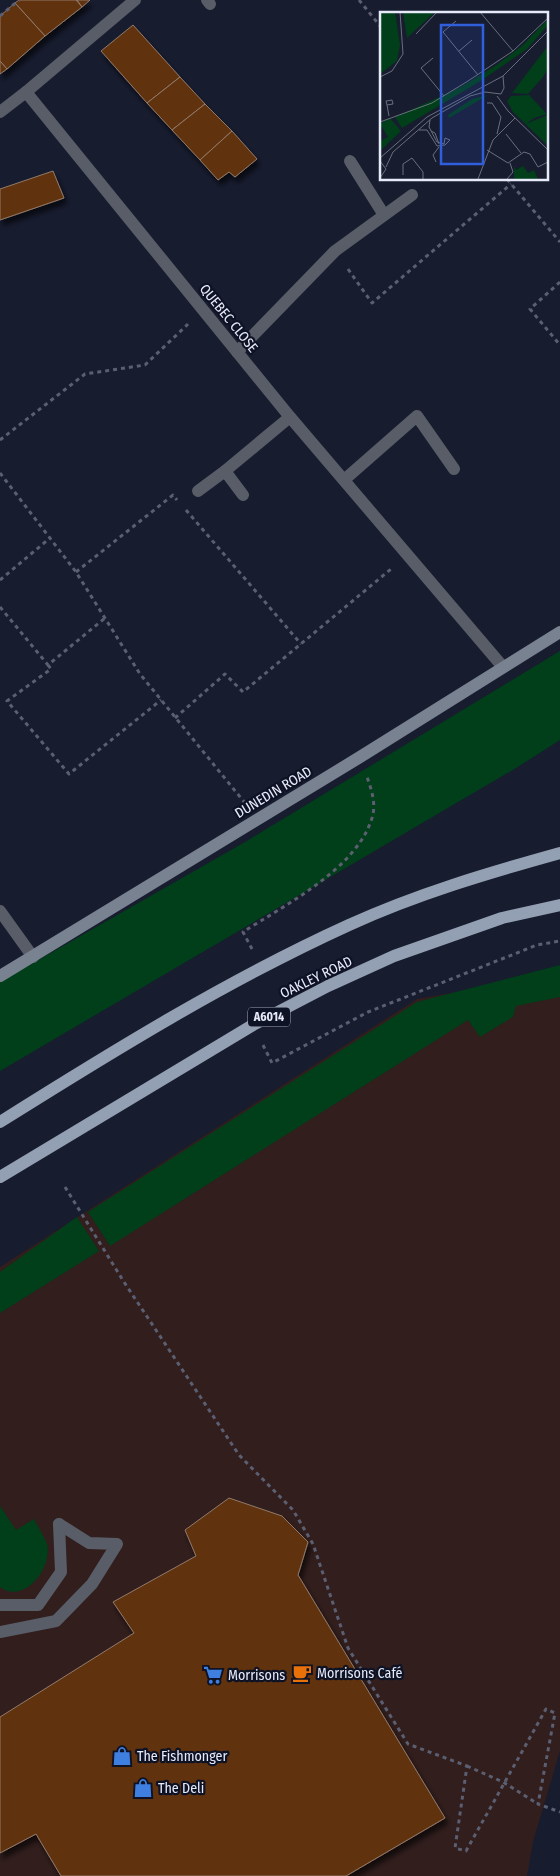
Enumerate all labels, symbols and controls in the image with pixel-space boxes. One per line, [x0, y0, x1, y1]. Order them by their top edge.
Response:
inset map [380, 12, 548, 180]
street label: QUEBEC CLOSE [196, 281, 262, 356]
street label: DUNEDIN ROAD [232, 763, 315, 822]
street label: OAKLEY ROAD [277, 953, 355, 1002]
road number: A6014 [248, 1008, 290, 1026]
cafe icon: Morrisons Café [291, 1662, 313, 1684]
supermarket icon: Morrisons [202, 1664, 224, 1686]
place label: Morrisons Café [317, 1665, 403, 1682]
place label: Morrisons [228, 1667, 285, 1684]
shop icon: The Fishmonger [111, 1745, 133, 1767]
place label: The Fishmonger [137, 1748, 227, 1765]
shop icon: The Deli [132, 1777, 154, 1799]
place label: The Deli [158, 1780, 204, 1797]

